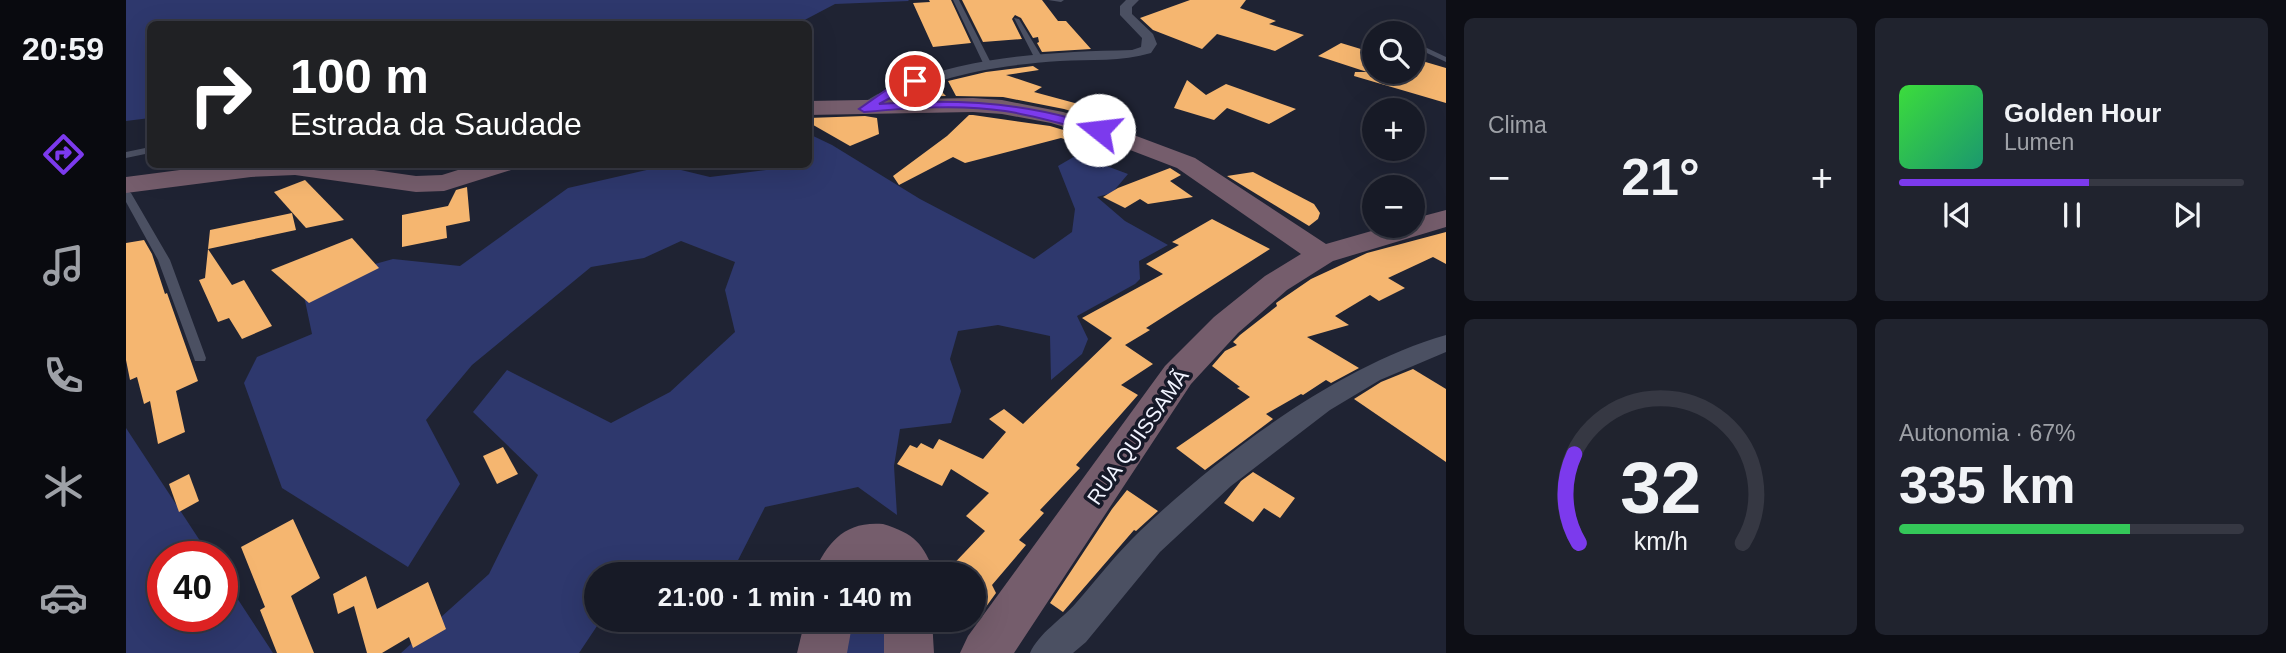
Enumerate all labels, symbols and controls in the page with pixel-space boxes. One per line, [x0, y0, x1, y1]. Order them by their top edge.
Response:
map controls [1362, 21, 1425, 238]
button: search [1362, 21, 1425, 84]
text: 20:59 [22, 31, 104, 67]
icon: right [175, 49, 266, 140]
text: 100 m [290, 49, 429, 103]
pin [885, 51, 945, 111]
icon: arrive [896, 62, 934, 100]
position arrow [1062, 93, 1136, 167]
button: + [1362, 98, 1425, 161]
text: Golden Hour [2004, 98, 2161, 128]
text: Estrada da Saudade [290, 106, 582, 142]
text: Clima [1488, 112, 1547, 138]
text: Lumen [2004, 129, 2074, 155]
icon: directions [39, 130, 88, 179]
text: 21° [1621, 148, 1700, 206]
text: − [1488, 157, 1510, 199]
text: + [1811, 157, 1833, 199]
button: − [1362, 175, 1425, 238]
icon: previous [1938, 196, 1976, 234]
icon: pause [2053, 196, 2091, 234]
icon: next [2168, 196, 2206, 234]
icon: music [39, 241, 88, 290]
icon: phone [39, 351, 88, 400]
street label: RUA QUISSAMÃ [1082, 365, 1193, 509]
text: Autonomia · 67% [1899, 420, 2075, 446]
text: 32 [1620, 447, 1701, 528]
text: 335 km [1899, 456, 2075, 514]
icon: climate [39, 462, 88, 511]
text: km/h [1633, 527, 1688, 555]
speed limit sign: 40 [147, 541, 238, 632]
icon: car [39, 573, 88, 622]
text: 21:00 · 1 min · 140 m [658, 582, 912, 612]

